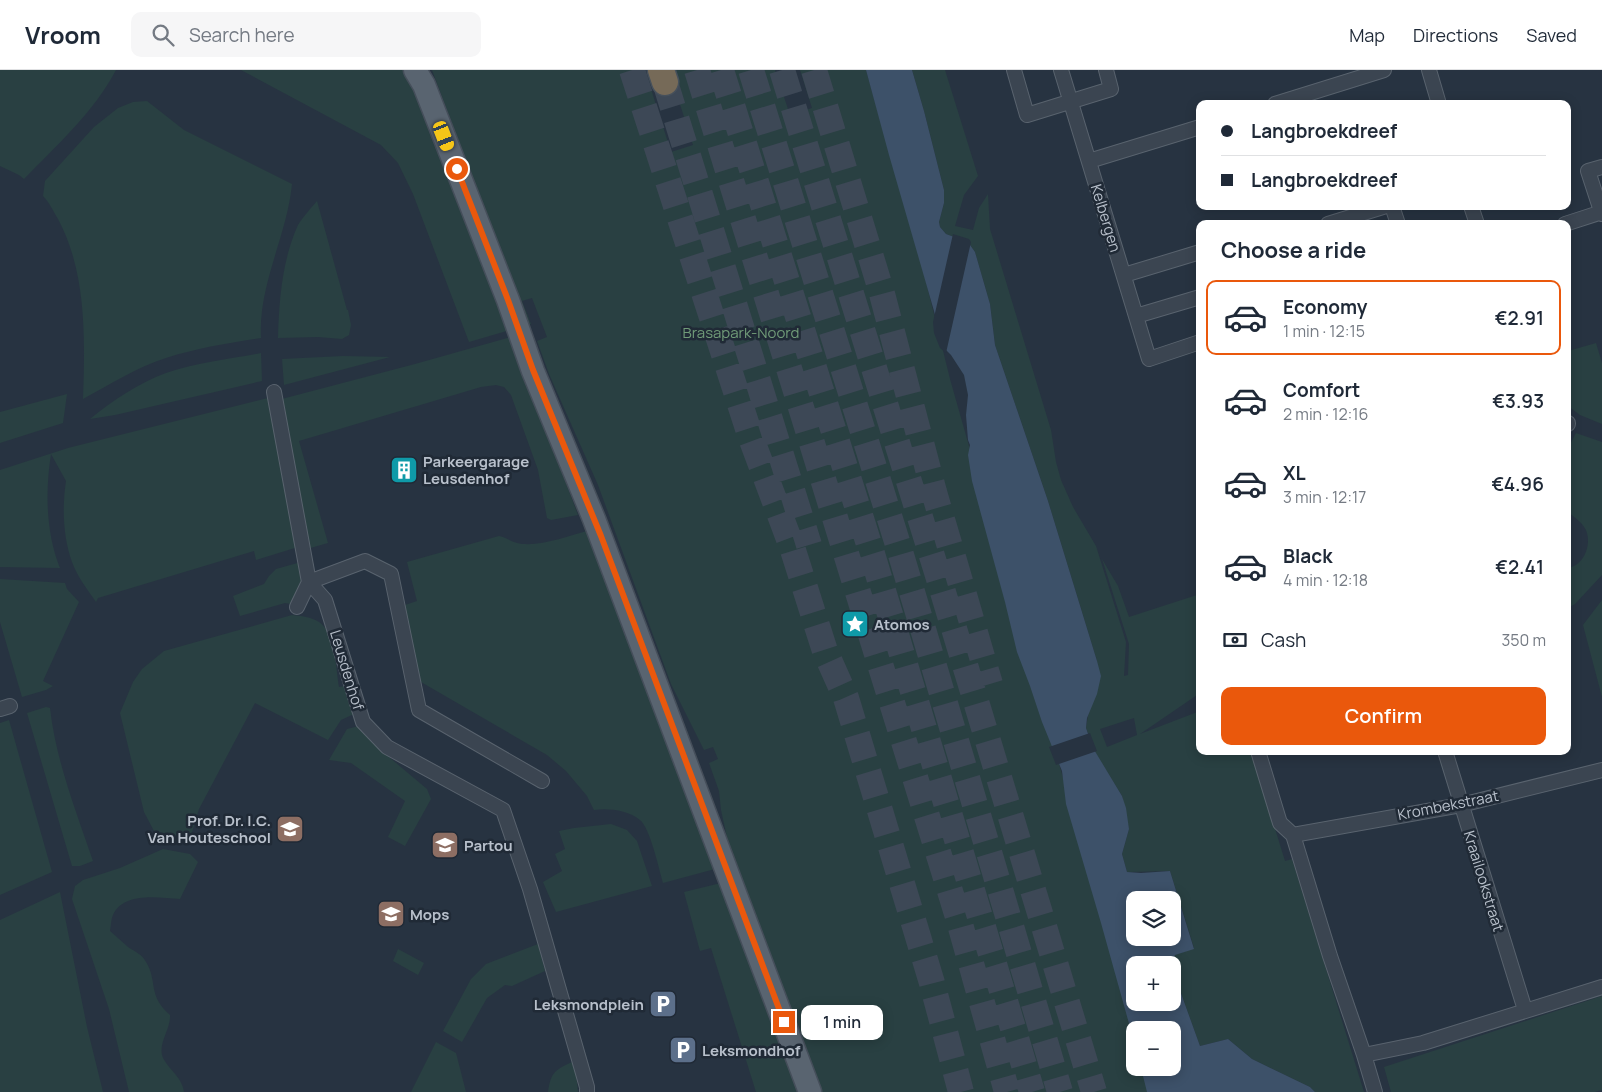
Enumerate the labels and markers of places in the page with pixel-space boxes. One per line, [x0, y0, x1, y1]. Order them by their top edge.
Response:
place label: Parkeergarage Leusdenhof [423, 451, 529, 489]
building icon: Parkeergarage Leusdenhof [389, 455, 419, 485]
place icon: Atomos [840, 609, 870, 639]
place label: Atomos [874, 614, 930, 635]
place label: Prof. Dr. I.C. Van Houteschool [148, 810, 271, 848]
school or university icon: Prof. Dr. I.C. Van Houteschool [275, 814, 305, 844]
school or university icon: Partou [430, 830, 460, 860]
place label: Partou [464, 835, 513, 856]
school or university icon: Mops [376, 899, 406, 929]
place label: Mops [410, 904, 449, 925]
parking icon: Leksmondplein [648, 989, 678, 1019]
place label: Leksmondplein [534, 994, 644, 1015]
parking icon: Leksmondhof [668, 1035, 698, 1065]
place label: Leksmondhof [702, 1040, 801, 1061]

